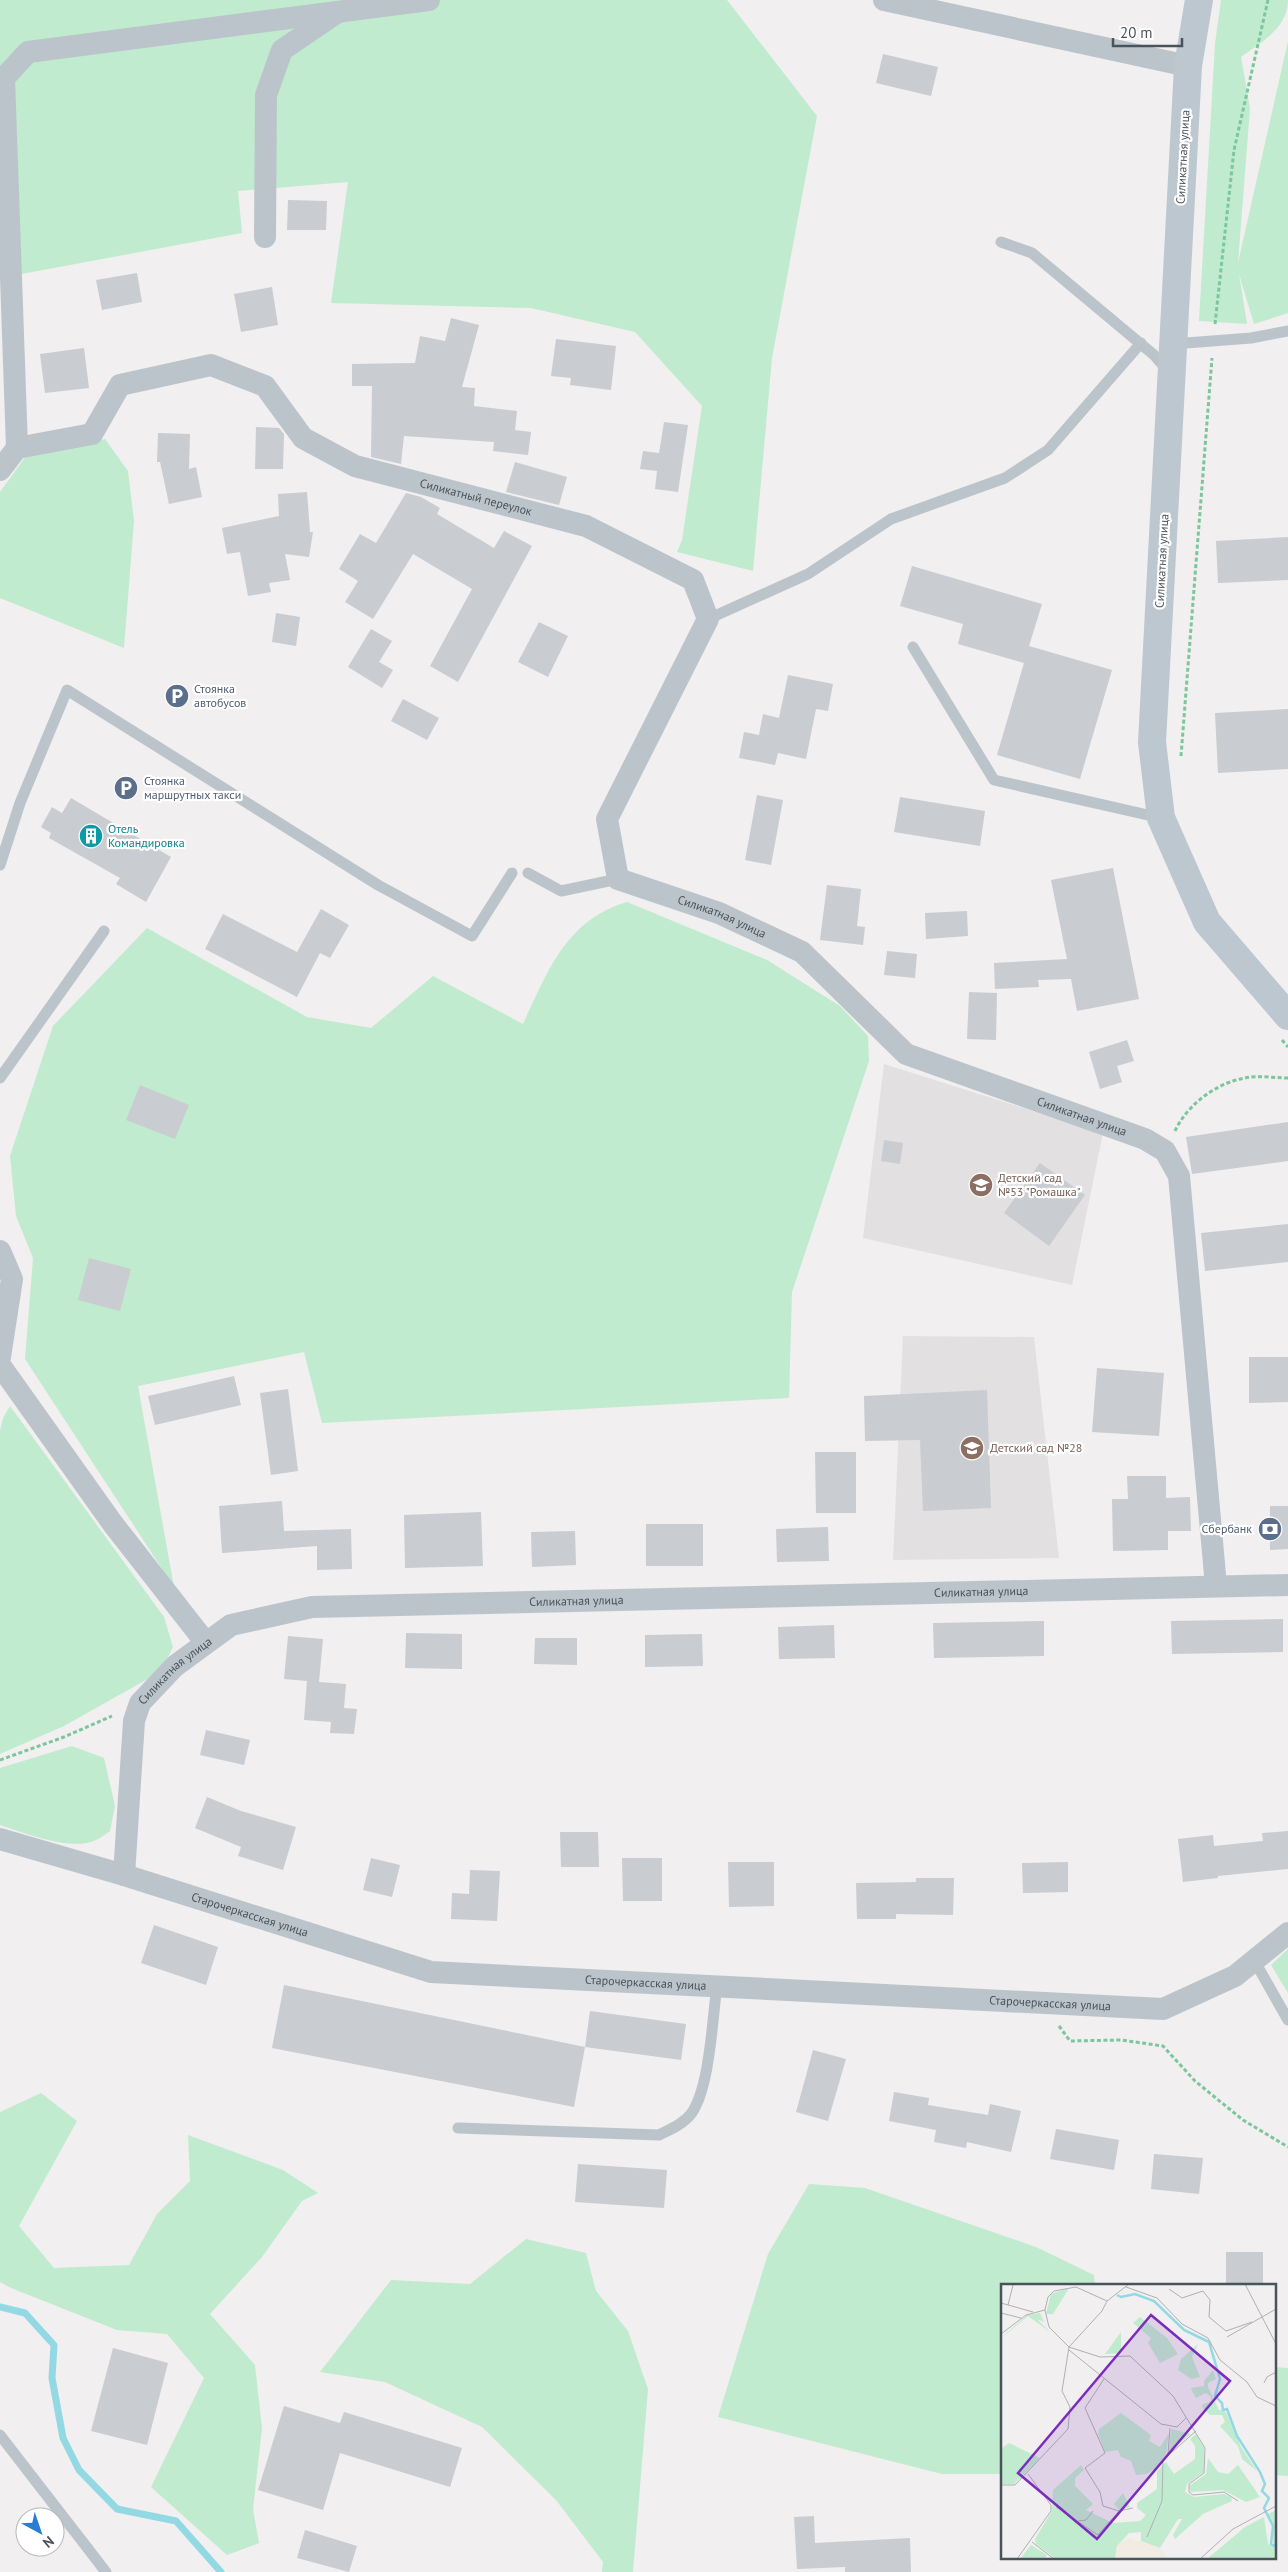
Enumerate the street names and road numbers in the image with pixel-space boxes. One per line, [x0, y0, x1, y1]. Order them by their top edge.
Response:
street label: Силикатная улица [1173, 109, 1192, 204]
street label: Силикатный переулок [418, 475, 534, 519]
street label: Силикатная улица [1152, 513, 1171, 608]
street label: Силикатная улица [676, 892, 769, 941]
street label: Силикатная улица [1035, 1093, 1129, 1139]
street label: Силикатная улица [934, 1583, 1029, 1600]
street label: Силикатная улица [529, 1592, 624, 1609]
street label: Силикатная улица [135, 1634, 215, 1707]
street label: Старочеркасская улица [190, 1889, 310, 1940]
street label: Старочеркасская улица [584, 1972, 707, 1993]
street label: Старочеркасская улица [989, 1992, 1111, 2013]

